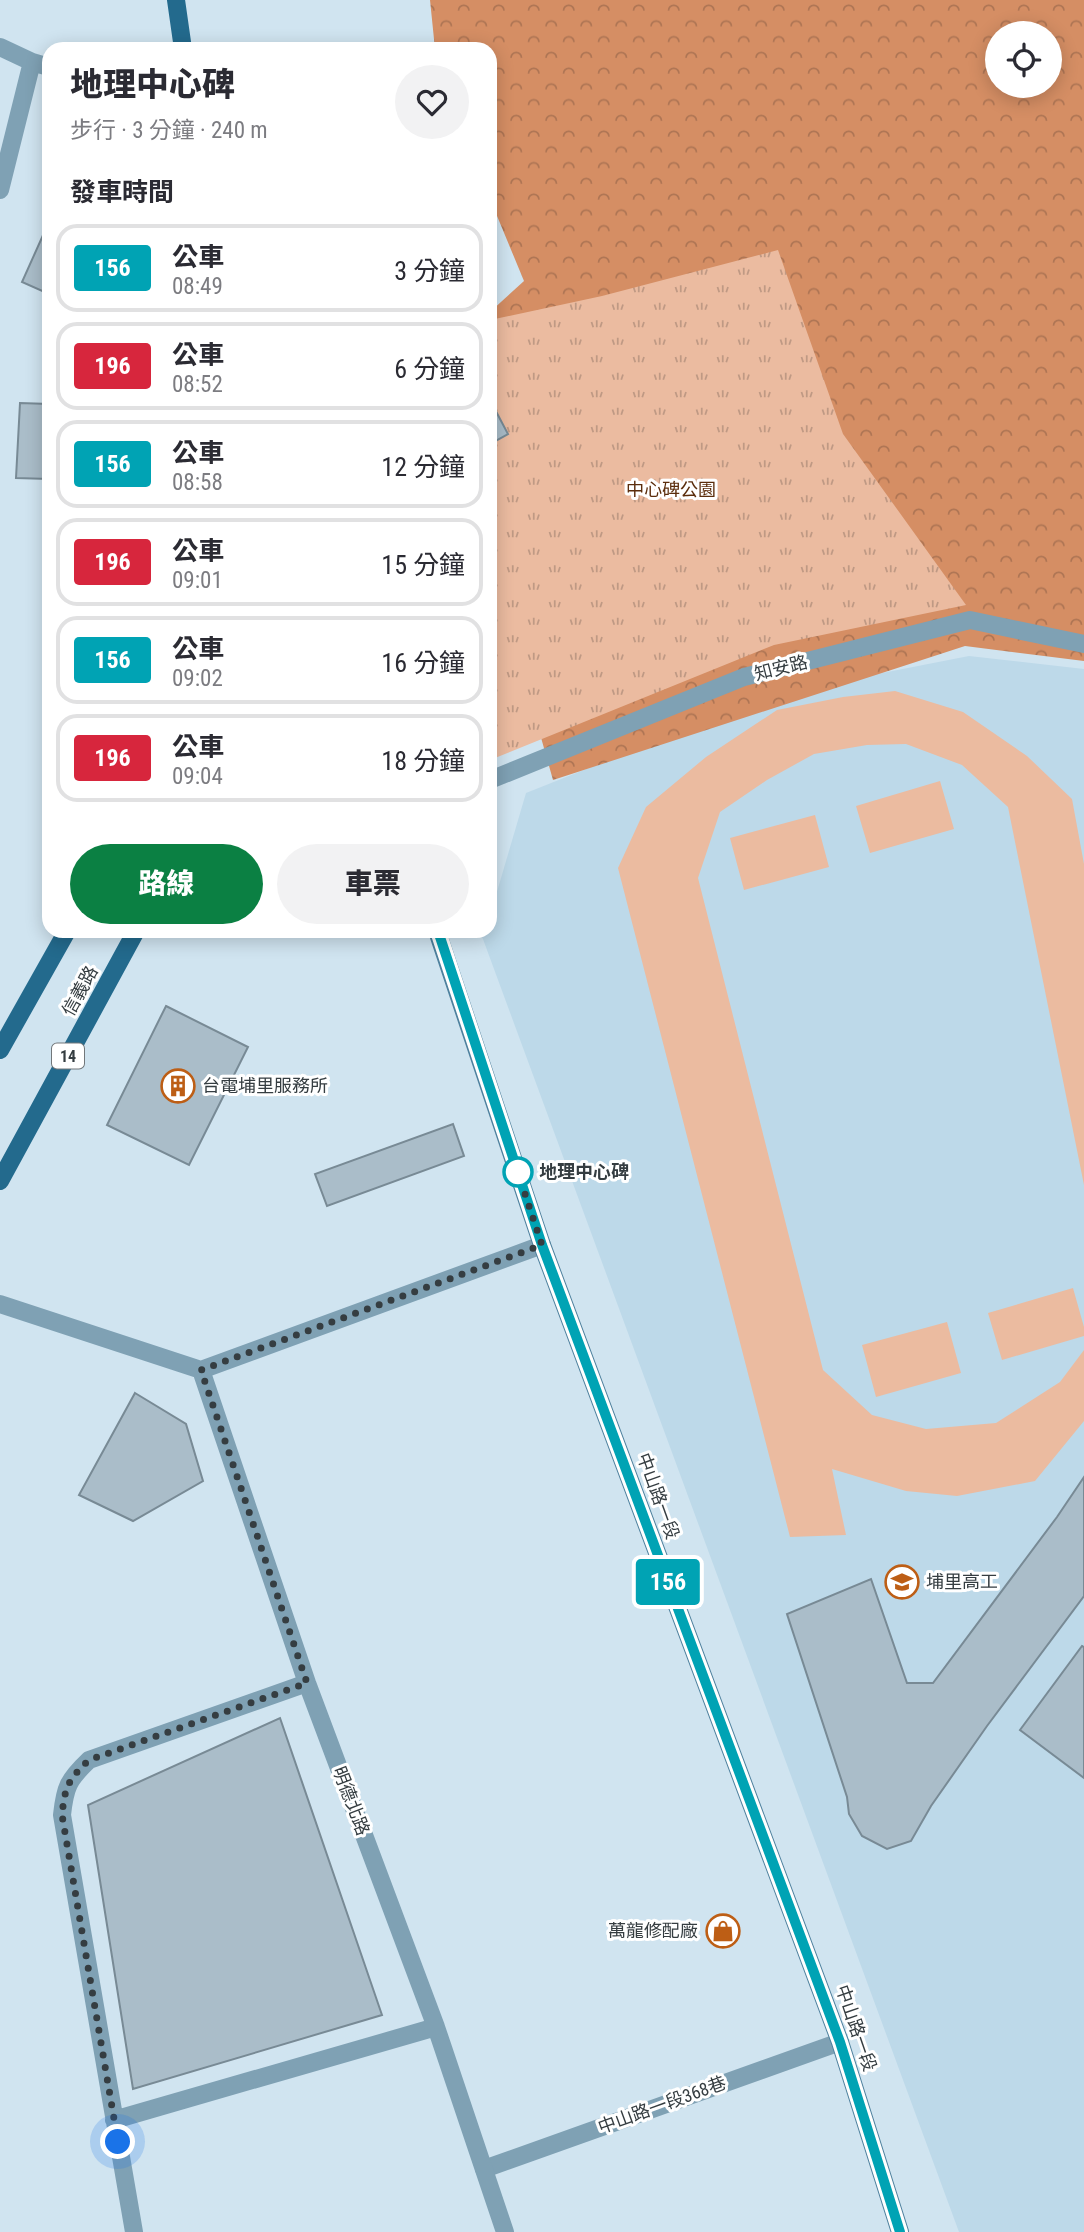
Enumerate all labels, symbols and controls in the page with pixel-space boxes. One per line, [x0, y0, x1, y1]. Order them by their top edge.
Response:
map controls [985, 21, 1062, 98]
button: locate [985, 21, 1062, 98]
text: 地理中心碑 [70, 65, 235, 104]
button: heart [395, 65, 469, 139]
text: 步行 · 3 分鐘 · 240 m [70, 117, 268, 144]
text: 發車時間 [70, 177, 174, 207]
text: 公車 [172, 242, 224, 272]
text: 156 [94, 254, 131, 282]
text: 3 分鐘 [394, 256, 465, 286]
text: 08:49 [172, 273, 223, 300]
text: 公車 [172, 340, 224, 370]
text: 196 [94, 352, 131, 380]
text: 6 分鐘 [394, 354, 465, 384]
text: 08:52 [172, 371, 223, 398]
text: 公車 [172, 438, 224, 468]
text: 156 [94, 450, 131, 478]
text: 12 分鐘 [381, 452, 465, 482]
text: 08:58 [172, 469, 223, 496]
park label: 中心碑公園 [626, 479, 716, 500]
text: 公車 [172, 536, 224, 566]
text: 196 [94, 548, 131, 576]
text: 15 分鐘 [381, 550, 465, 580]
text: 09:01 [172, 567, 223, 594]
text: 公車 [172, 634, 224, 664]
text: 156 [94, 646, 131, 674]
text: 16 分鐘 [381, 648, 465, 678]
street label: 知安路 [752, 651, 810, 684]
text: 09:02 [172, 665, 223, 692]
text: 公車 [172, 732, 224, 762]
text: 196 [94, 744, 131, 772]
text: 18 分鐘 [381, 746, 465, 776]
text: 09:04 [172, 763, 223, 790]
button: 路線 [70, 844, 263, 924]
button: 車票 [277, 844, 469, 924]
street label: 信義路 [57, 962, 102, 1019]
road number: 14 [52, 1044, 84, 1068]
building icon: 台電埔里服務所 [159, 1067, 197, 1105]
place label: 台電埔里服務所 [202, 1075, 328, 1096]
marker: 地理中心碑 [503, 1157, 533, 1187]
place label: 地理中心碑 [539, 1161, 629, 1182]
street label: 中山路一段 [633, 1450, 684, 1542]
line badge: 156 [628, 1559, 708, 1605]
school or university icon: 埔里高工 [883, 1563, 921, 1601]
text: 156 [650, 1568, 686, 1596]
place label: 埔里高工 [926, 1571, 998, 1592]
street label: 明德北路 [329, 1763, 374, 1838]
shop icon: 萬龍修配廠 [704, 1912, 742, 1950]
place label: 萬龍修配廠 [608, 1920, 698, 1941]
street label: 中山路一段 [832, 1982, 881, 2074]
street label: 中山路一段368巷 [595, 2072, 729, 2137]
your location [100, 2124, 135, 2159]

